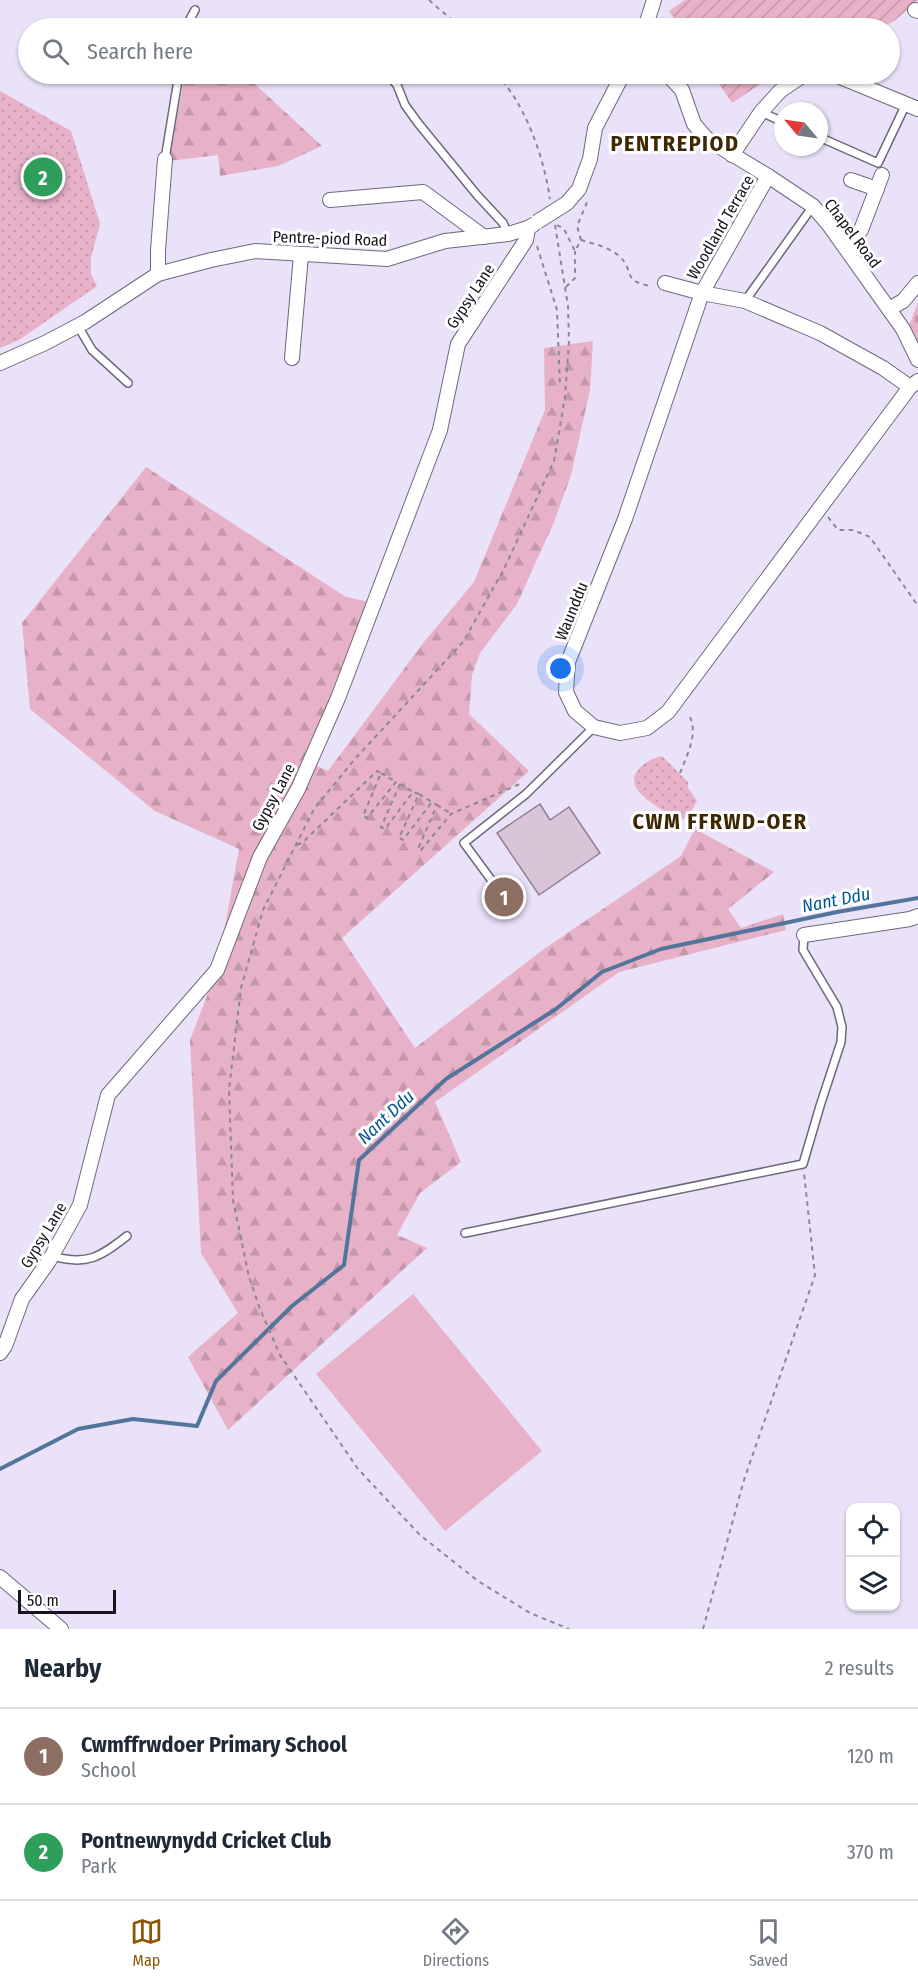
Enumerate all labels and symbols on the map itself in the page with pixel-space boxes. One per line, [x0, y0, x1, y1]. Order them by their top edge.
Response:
north arrow [774, 102, 828, 156]
district label: PENTREPIOD [611, 130, 739, 157]
pin: 2 [24, 154, 63, 200]
street label: Woodland Terrace [683, 172, 758, 283]
street label: Chapel Road [820, 195, 885, 272]
street label: Pentre-piod Road [272, 227, 388, 250]
street label: Gypsy Lane [442, 260, 498, 332]
street label: Waunddu [551, 579, 592, 643]
your location [546, 654, 575, 683]
street label: Gypsy Lane [248, 760, 299, 834]
district label: CWM FFRWD-OER [632, 808, 808, 835]
pin: 1 [484, 874, 524, 920]
water label: Nant Ddu [800, 883, 872, 917]
water label: Nant Ddu [353, 1085, 419, 1149]
street label: Gypsy Lane [16, 1199, 71, 1272]
scale bar [18, 1587, 116, 1614]

